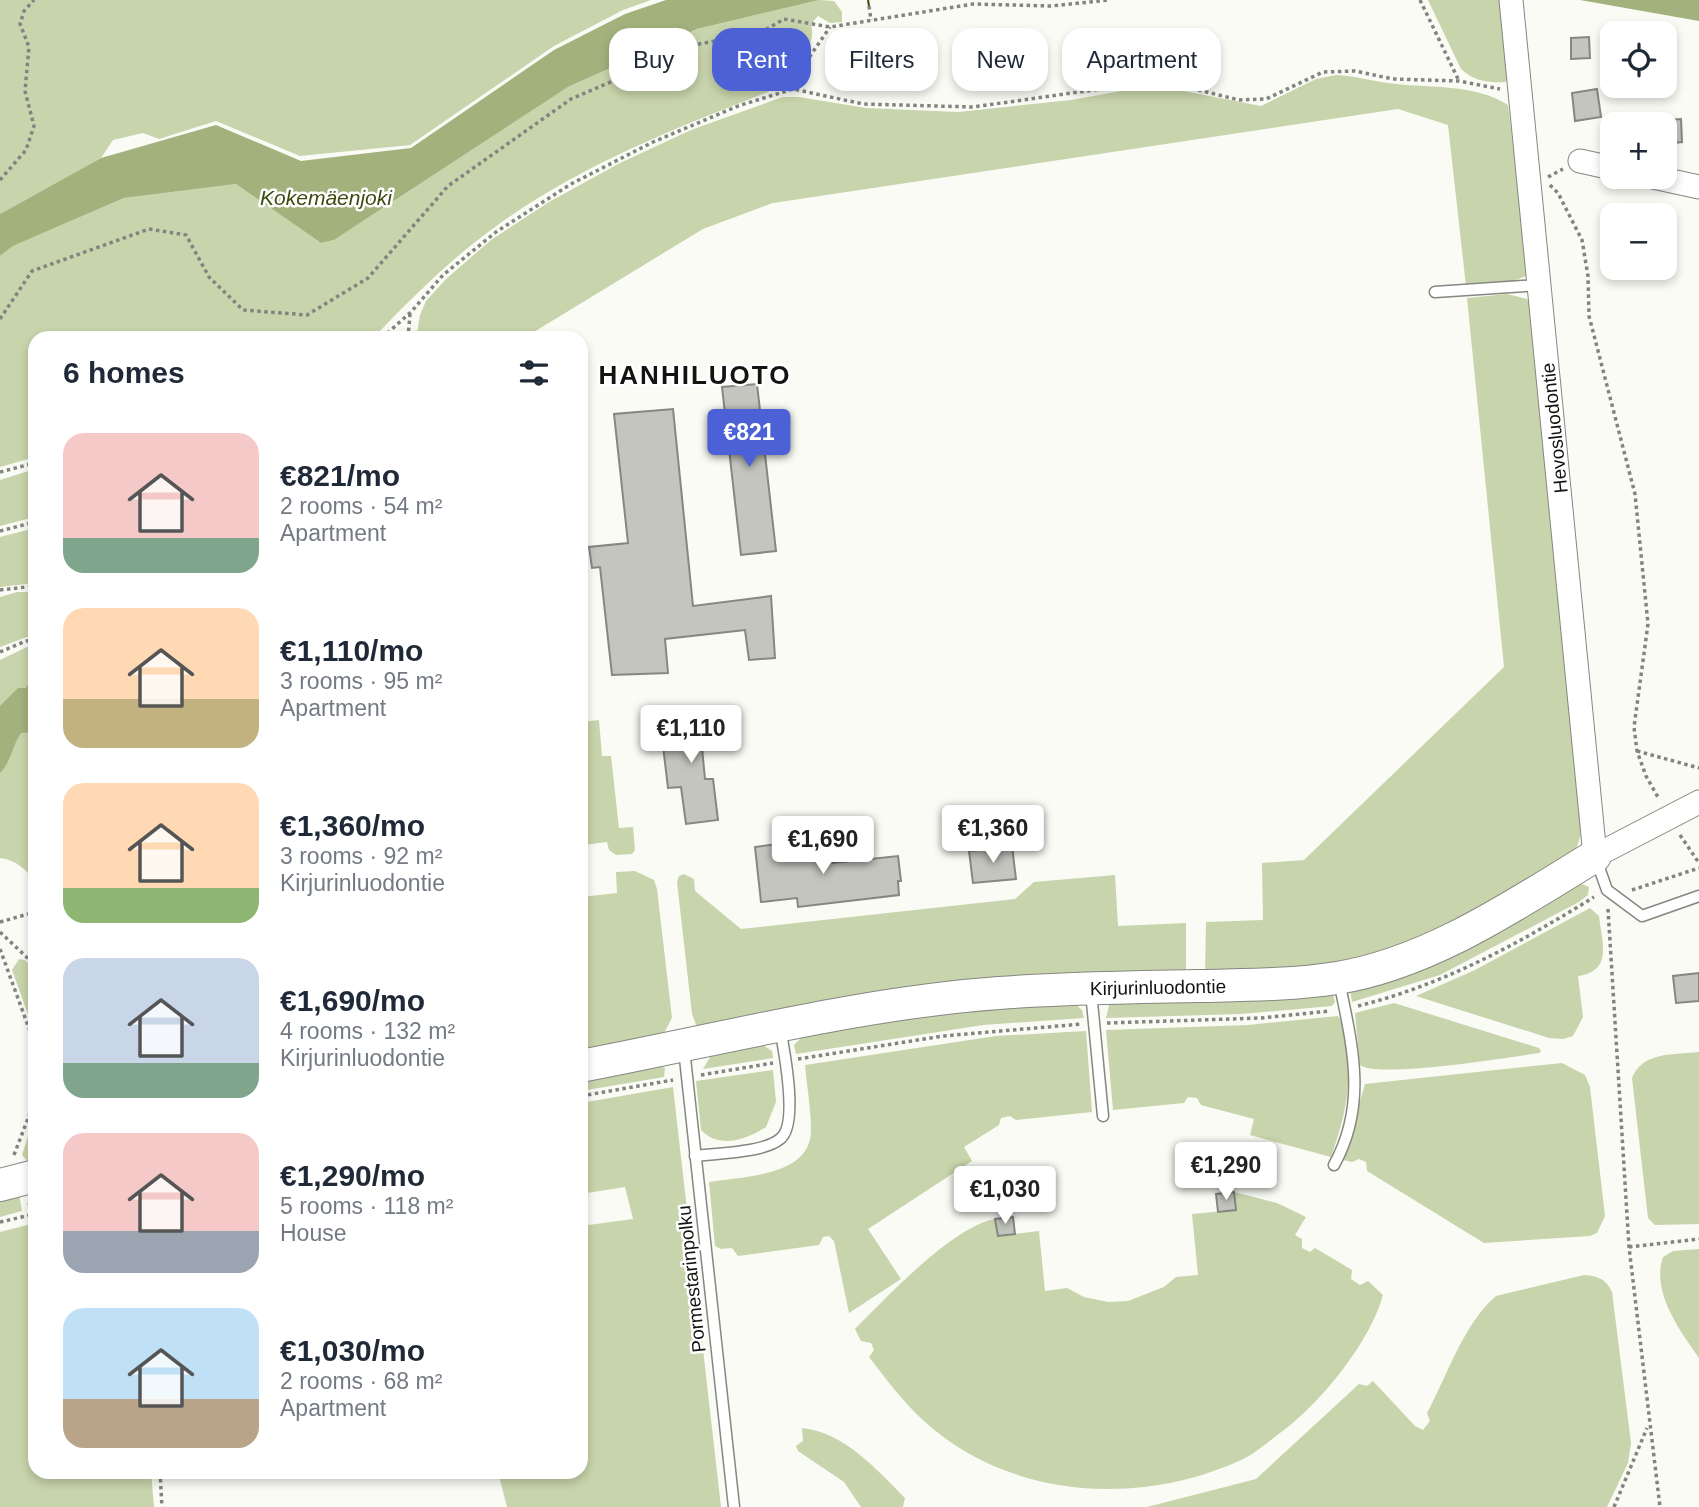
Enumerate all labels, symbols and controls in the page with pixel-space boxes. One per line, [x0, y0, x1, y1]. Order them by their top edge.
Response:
map controls [1600, 21, 1677, 280]
button: locate [1600, 21, 1677, 98]
chip: Buy [609, 28, 698, 91]
chip: Rent [712, 28, 811, 91]
chip: Filters [825, 28, 938, 91]
chip: New [952, 28, 1048, 91]
chip: Apartment [1062, 28, 1221, 91]
button: + [1600, 112, 1677, 189]
water label: Kokemäenjoki [260, 186, 393, 209]
button: − [1600, 203, 1677, 280]
icon: filters [515, 354, 553, 392]
text: 6 homes [63, 356, 185, 389]
district label: HANHILUOTO [599, 360, 791, 390]
street label: Hevosluodontie [1537, 362, 1572, 494]
pin: €821 [708, 410, 790, 469]
text: €821 [723, 419, 775, 445]
text: €821/mo [280, 459, 400, 492]
icon: home [119, 461, 203, 545]
text: 2 rooms · 54 m² [280, 493, 442, 519]
text: Apartment [280, 520, 386, 546]
text: €1,110/mo [280, 634, 423, 667]
icon: home [119, 636, 203, 720]
text: 3 rooms · 95 m² [280, 668, 442, 694]
text: Apartment [280, 695, 386, 721]
pin: €1,110 [634, 706, 748, 765]
text: €1,110 [656, 715, 726, 741]
pin: €1,360 [936, 806, 1050, 865]
text: €1,360/mo [280, 809, 425, 842]
icon: home [119, 811, 203, 895]
text: €1,360 [958, 815, 1028, 841]
pin: €1,690 [766, 816, 880, 876]
text: €1,690 [788, 826, 858, 852]
text: 3 rooms · 92 m² [280, 843, 442, 869]
text: Kirjurinluodontie [280, 870, 445, 896]
street label: Kirjurinluodontie [1090, 976, 1226, 999]
text: €1,690/mo [280, 984, 425, 1017]
icon: home [119, 986, 203, 1070]
text: 4 rooms · 132 m² [280, 1018, 455, 1044]
text: Kirjurinluodontie [280, 1045, 445, 1071]
pin: €1,290 [1169, 1142, 1283, 1202]
text: €1,290 [1191, 1152, 1261, 1178]
text: €1,290/mo [280, 1159, 425, 1192]
icon: home [119, 1161, 203, 1245]
pin: €1,030 [948, 1166, 1062, 1226]
text: €1,030 [970, 1176, 1040, 1202]
text: 5 rooms · 118 m² [280, 1193, 453, 1219]
street label: Pormestarinpolku [673, 1204, 710, 1354]
text: House [280, 1220, 346, 1246]
text: €1,030/mo [280, 1334, 425, 1367]
icon: home [119, 1336, 203, 1420]
text: 2 rooms · 68 m² [280, 1368, 442, 1394]
text: Apartment [280, 1395, 386, 1421]

